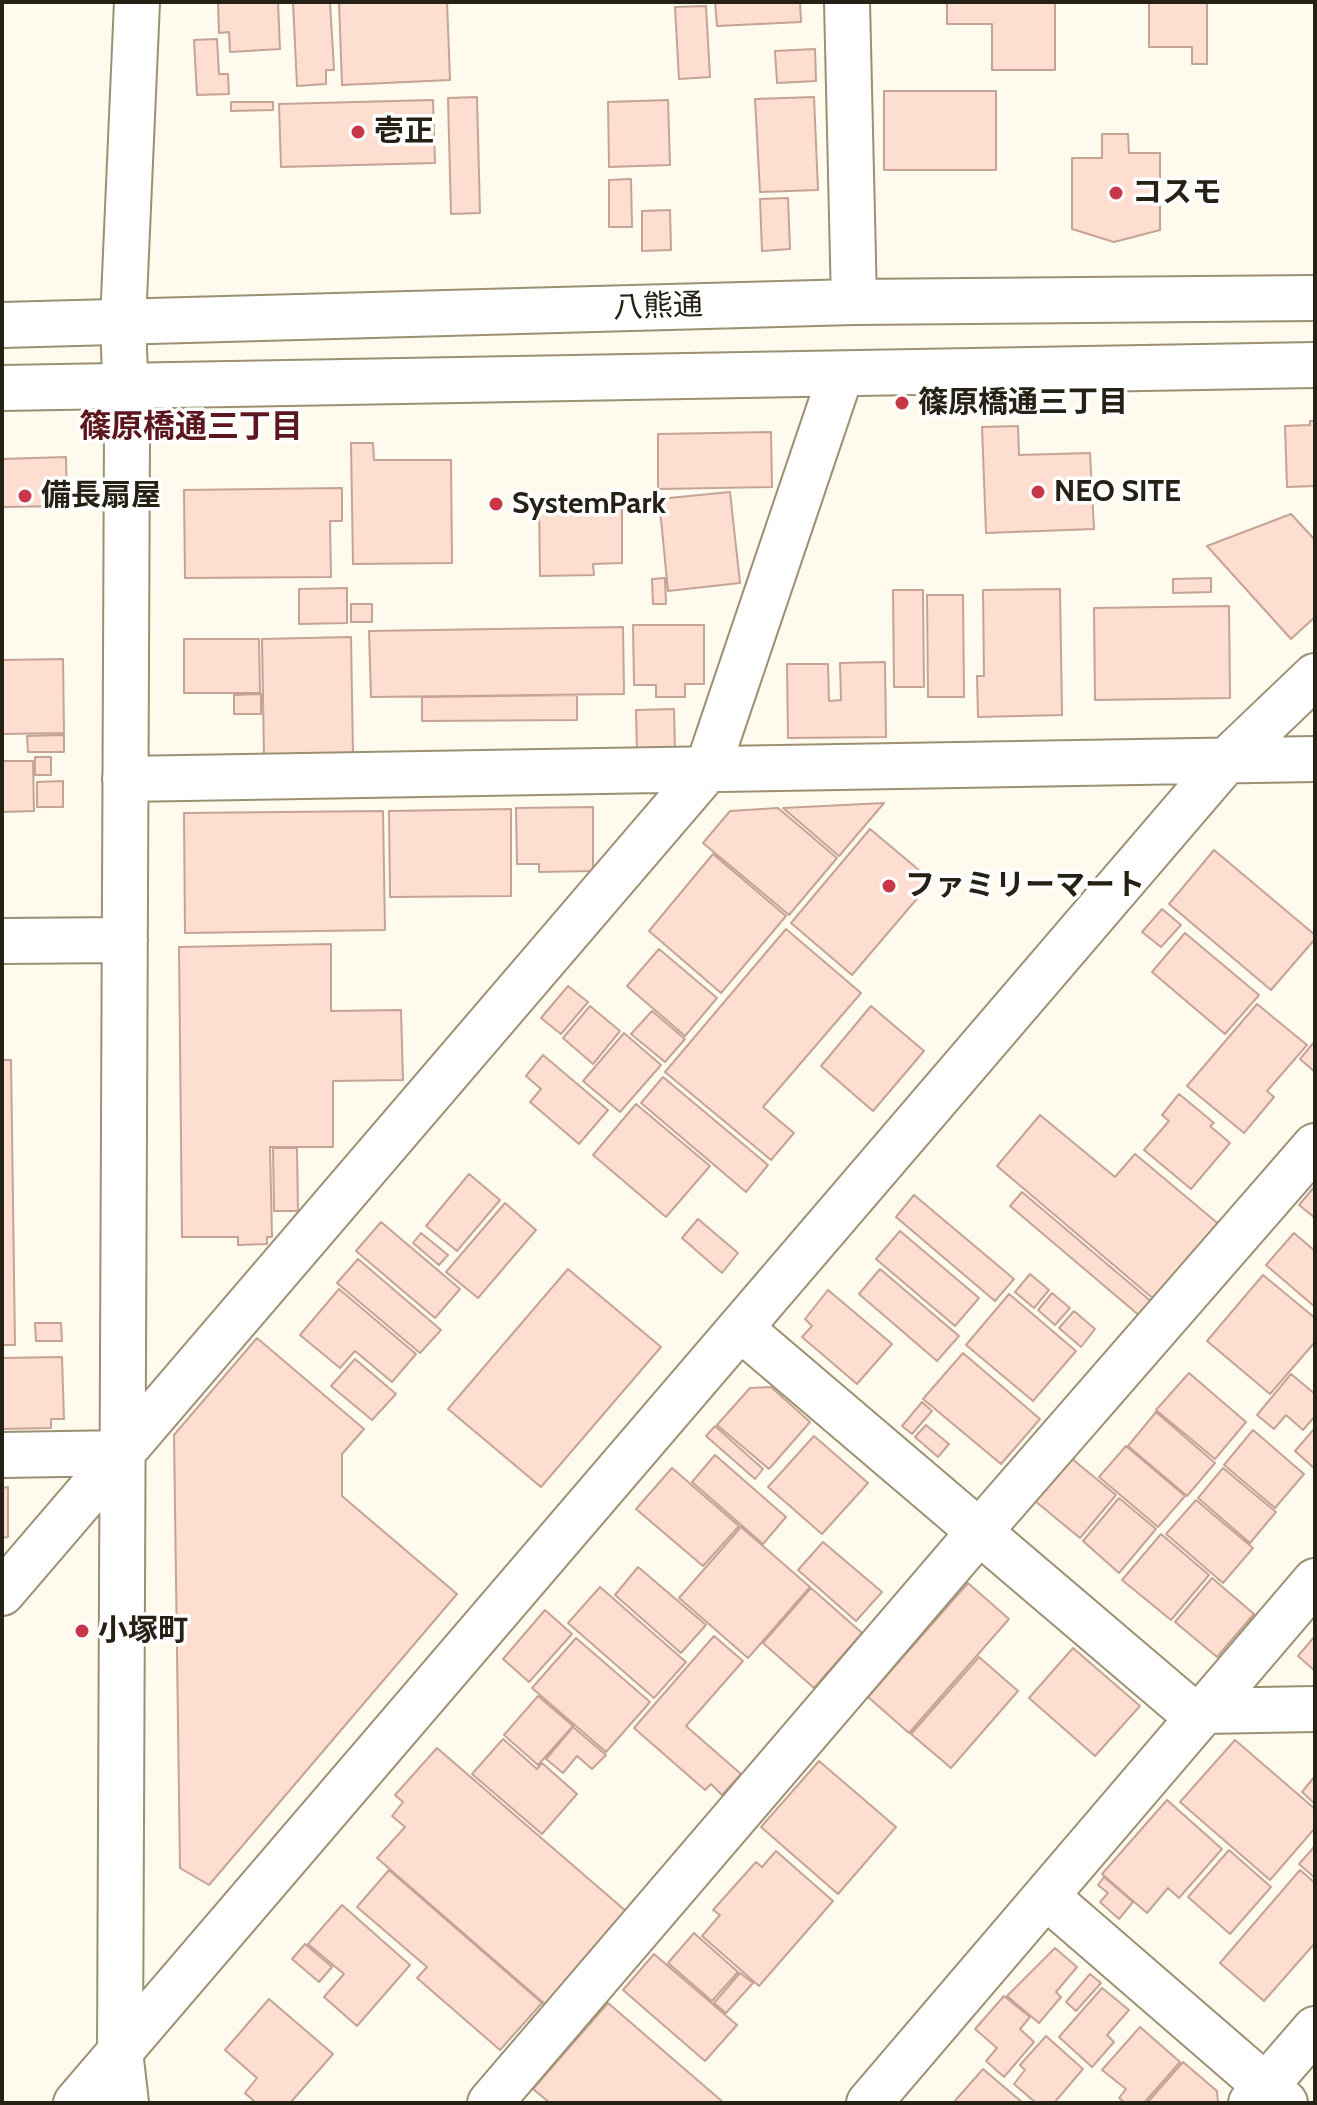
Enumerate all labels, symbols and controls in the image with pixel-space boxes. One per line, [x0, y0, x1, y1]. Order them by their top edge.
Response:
place label: 壱正 [374, 114, 434, 150]
marker: 壱正 [349, 123, 367, 141]
place label: コスモ [1132, 175, 1222, 211]
marker: コスモ [1107, 184, 1125, 202]
street label: 八熊通 [612, 287, 704, 327]
place label: 篠原橋通三丁目 [918, 385, 1128, 421]
marker: 篠原橋通三丁目 [893, 394, 911, 412]
district label: 篠原橋通三丁目 [79, 409, 303, 447]
place label: NEO SITE [1054, 474, 1181, 510]
place label: 備長扇屋 [41, 478, 161, 514]
marker: NEO SITE [1029, 483, 1047, 501]
place label: SystemPark [512, 486, 666, 522]
marker: 備長扇屋 [16, 487, 34, 505]
marker: SystemPark [487, 495, 505, 513]
place label: ファミリーマート [905, 868, 1145, 904]
marker: ファミリーマート [880, 877, 898, 895]
place label: 小塚町 [98, 1613, 188, 1649]
marker: 小塚町 [73, 1622, 91, 1640]

